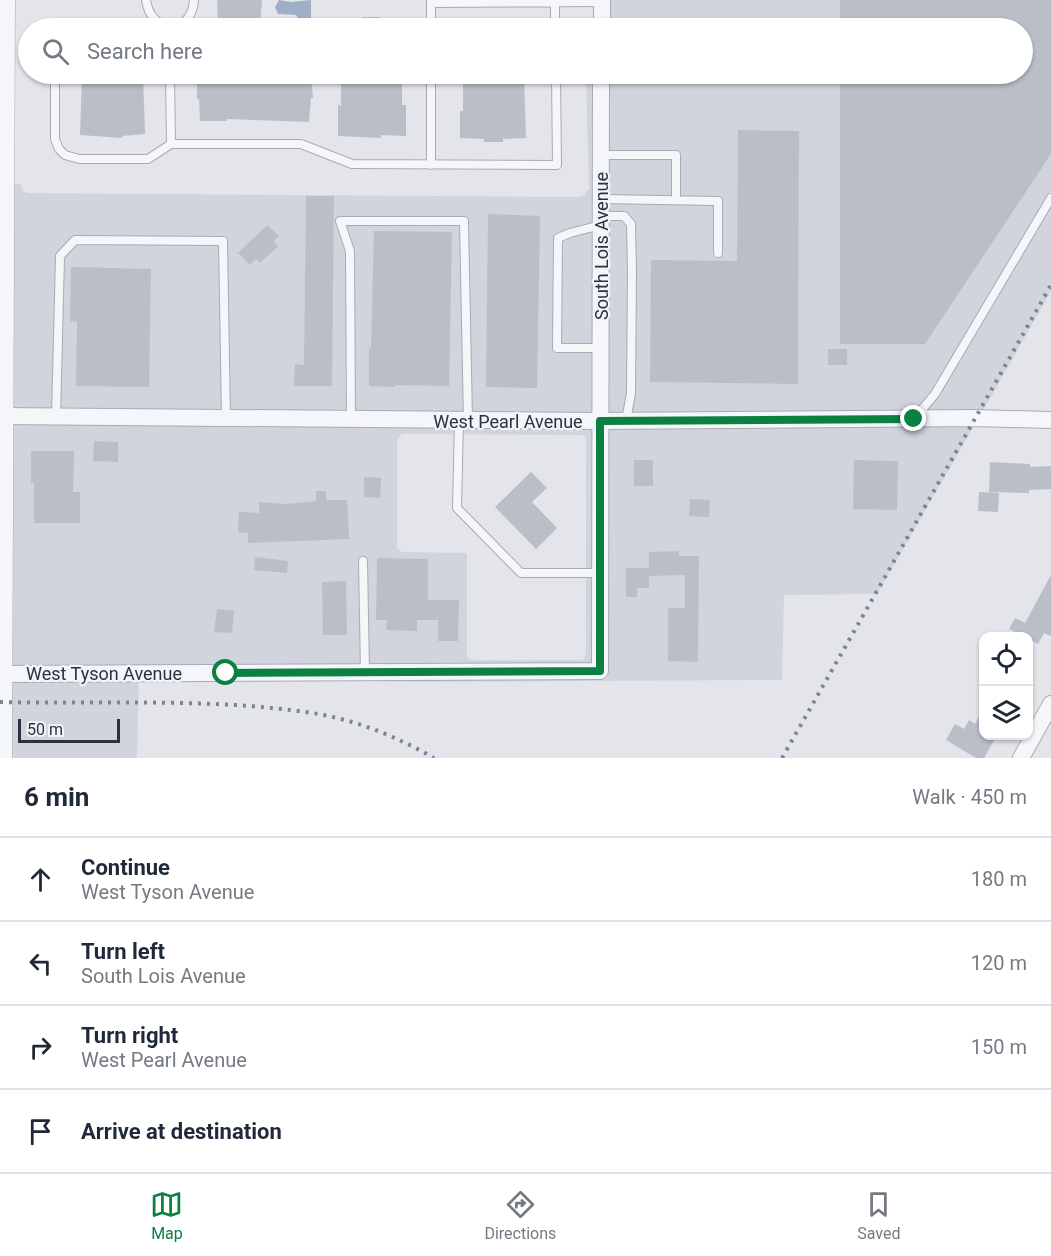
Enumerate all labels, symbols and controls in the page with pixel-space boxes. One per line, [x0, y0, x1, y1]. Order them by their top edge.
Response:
search box [18, 18, 1033, 84]
icon: search [39, 35, 72, 68]
text: Search here [87, 39, 203, 64]
street label: South Lois Avenue [591, 172, 612, 320]
route end [900, 405, 926, 431]
street label: West Pearl Avenue [433, 411, 583, 432]
map controls [979, 632, 1033, 740]
button: locate [979, 632, 1033, 686]
route start [212, 659, 238, 685]
street label: West Tyson Avenue [26, 663, 182, 684]
button: layers [979, 686, 1033, 740]
scale bar [18, 716, 120, 744]
text: 50 m [27, 720, 63, 739]
text: 6 min [24, 782, 89, 812]
text: Walk · 450 m [912, 785, 1027, 809]
text: Continue [81, 855, 170, 880]
icon: ahead [24, 863, 57, 896]
text: 180 m [971, 867, 1027, 891]
text: West Tyson Avenue [81, 880, 254, 904]
text: Turn left [81, 939, 165, 964]
icon: left [24, 947, 57, 980]
text: 120 m [971, 951, 1027, 975]
text: South Lois Avenue [81, 964, 246, 988]
text: Turn right [81, 1023, 178, 1048]
icon: right [24, 1031, 57, 1064]
text: 150 m [971, 1035, 1027, 1059]
text: West Pearl Avenue [81, 1048, 247, 1072]
icon: arrive [24, 1115, 57, 1148]
text: Arrive at destination [81, 1119, 282, 1144]
tab: Map [150, 1188, 183, 1243]
tab: Directions [484, 1188, 556, 1243]
tab: Saved [857, 1188, 901, 1243]

